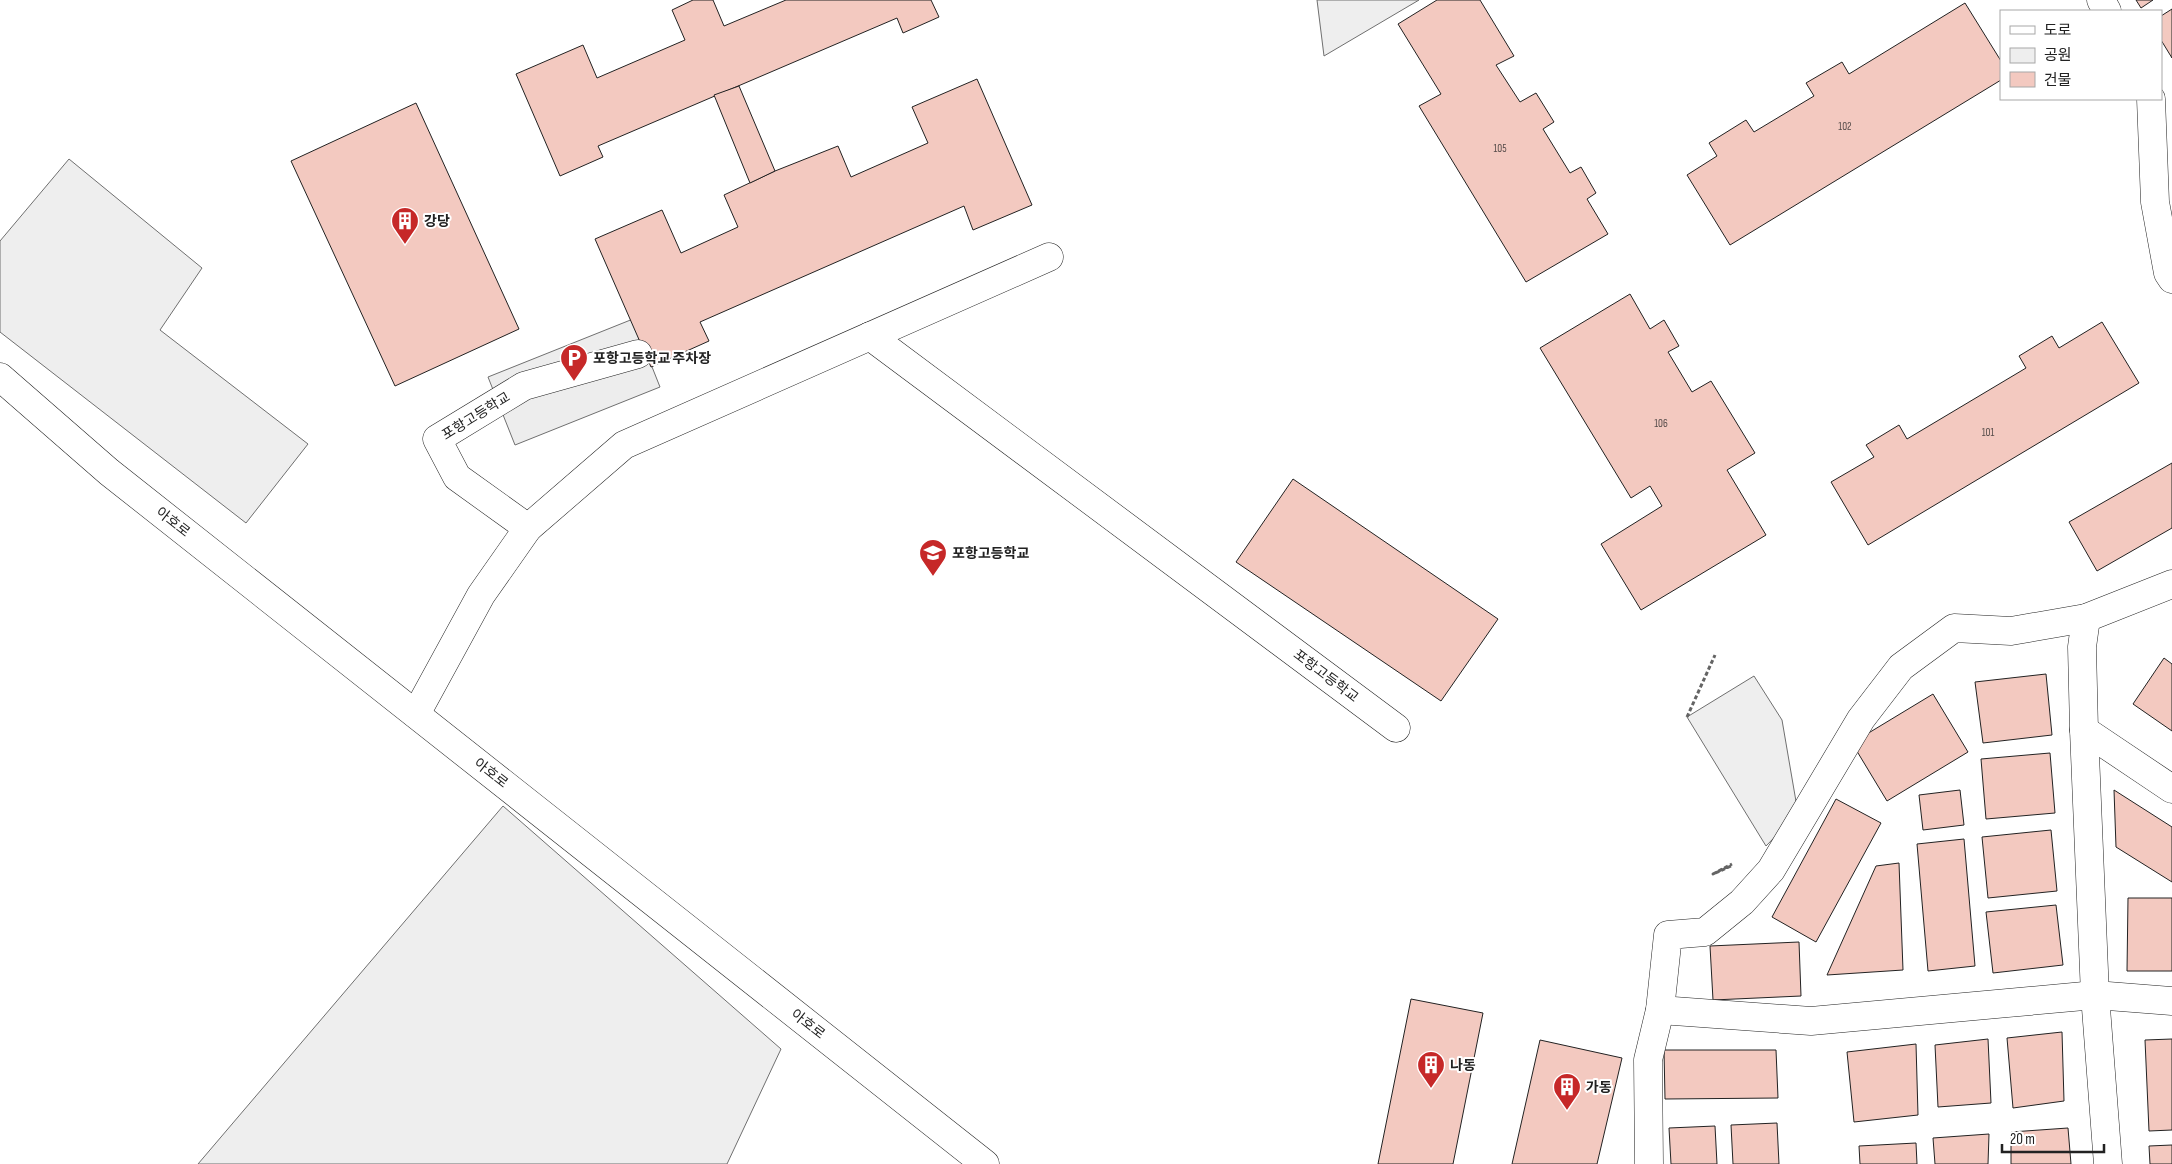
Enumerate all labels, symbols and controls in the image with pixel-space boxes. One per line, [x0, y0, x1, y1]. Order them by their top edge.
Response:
legend [2000, 10, 2162, 100]
text: 도로 [2044, 21, 2072, 40]
text: 공원 [2044, 46, 2072, 65]
text: 건물 [2044, 71, 2072, 90]
house number: 102 [1838, 120, 1852, 133]
house number: 105 [1493, 142, 1507, 155]
building icon: 강당 [390, 206, 420, 245]
place label: 강당 [424, 213, 450, 230]
parking icon: 포항고등학교 주차장 [559, 343, 589, 382]
place label: 포항고등학교 주차장 [593, 350, 711, 367]
street label: 포항고등학교 [439, 388, 513, 444]
house number: 106 [1654, 417, 1668, 430]
house number: 101 [1982, 426, 1994, 439]
street label: 아호로 [153, 503, 194, 541]
school or university icon: 포항고등학교 [918, 538, 948, 577]
place label: 포항고등학교 [952, 545, 1029, 562]
street label: 포항고등학교 [1290, 646, 1362, 706]
street label: 아호로 [471, 754, 512, 792]
street label: 아호로 [788, 1005, 829, 1043]
building icon: 나동 [1416, 1050, 1446, 1089]
place label: 나동 [1450, 1057, 1476, 1074]
building icon: 가동 [1552, 1072, 1582, 1111]
place label: 가동 [1586, 1079, 1612, 1096]
scale bar [2002, 1122, 2104, 1154]
text: 20 m [2010, 1130, 2035, 1149]

